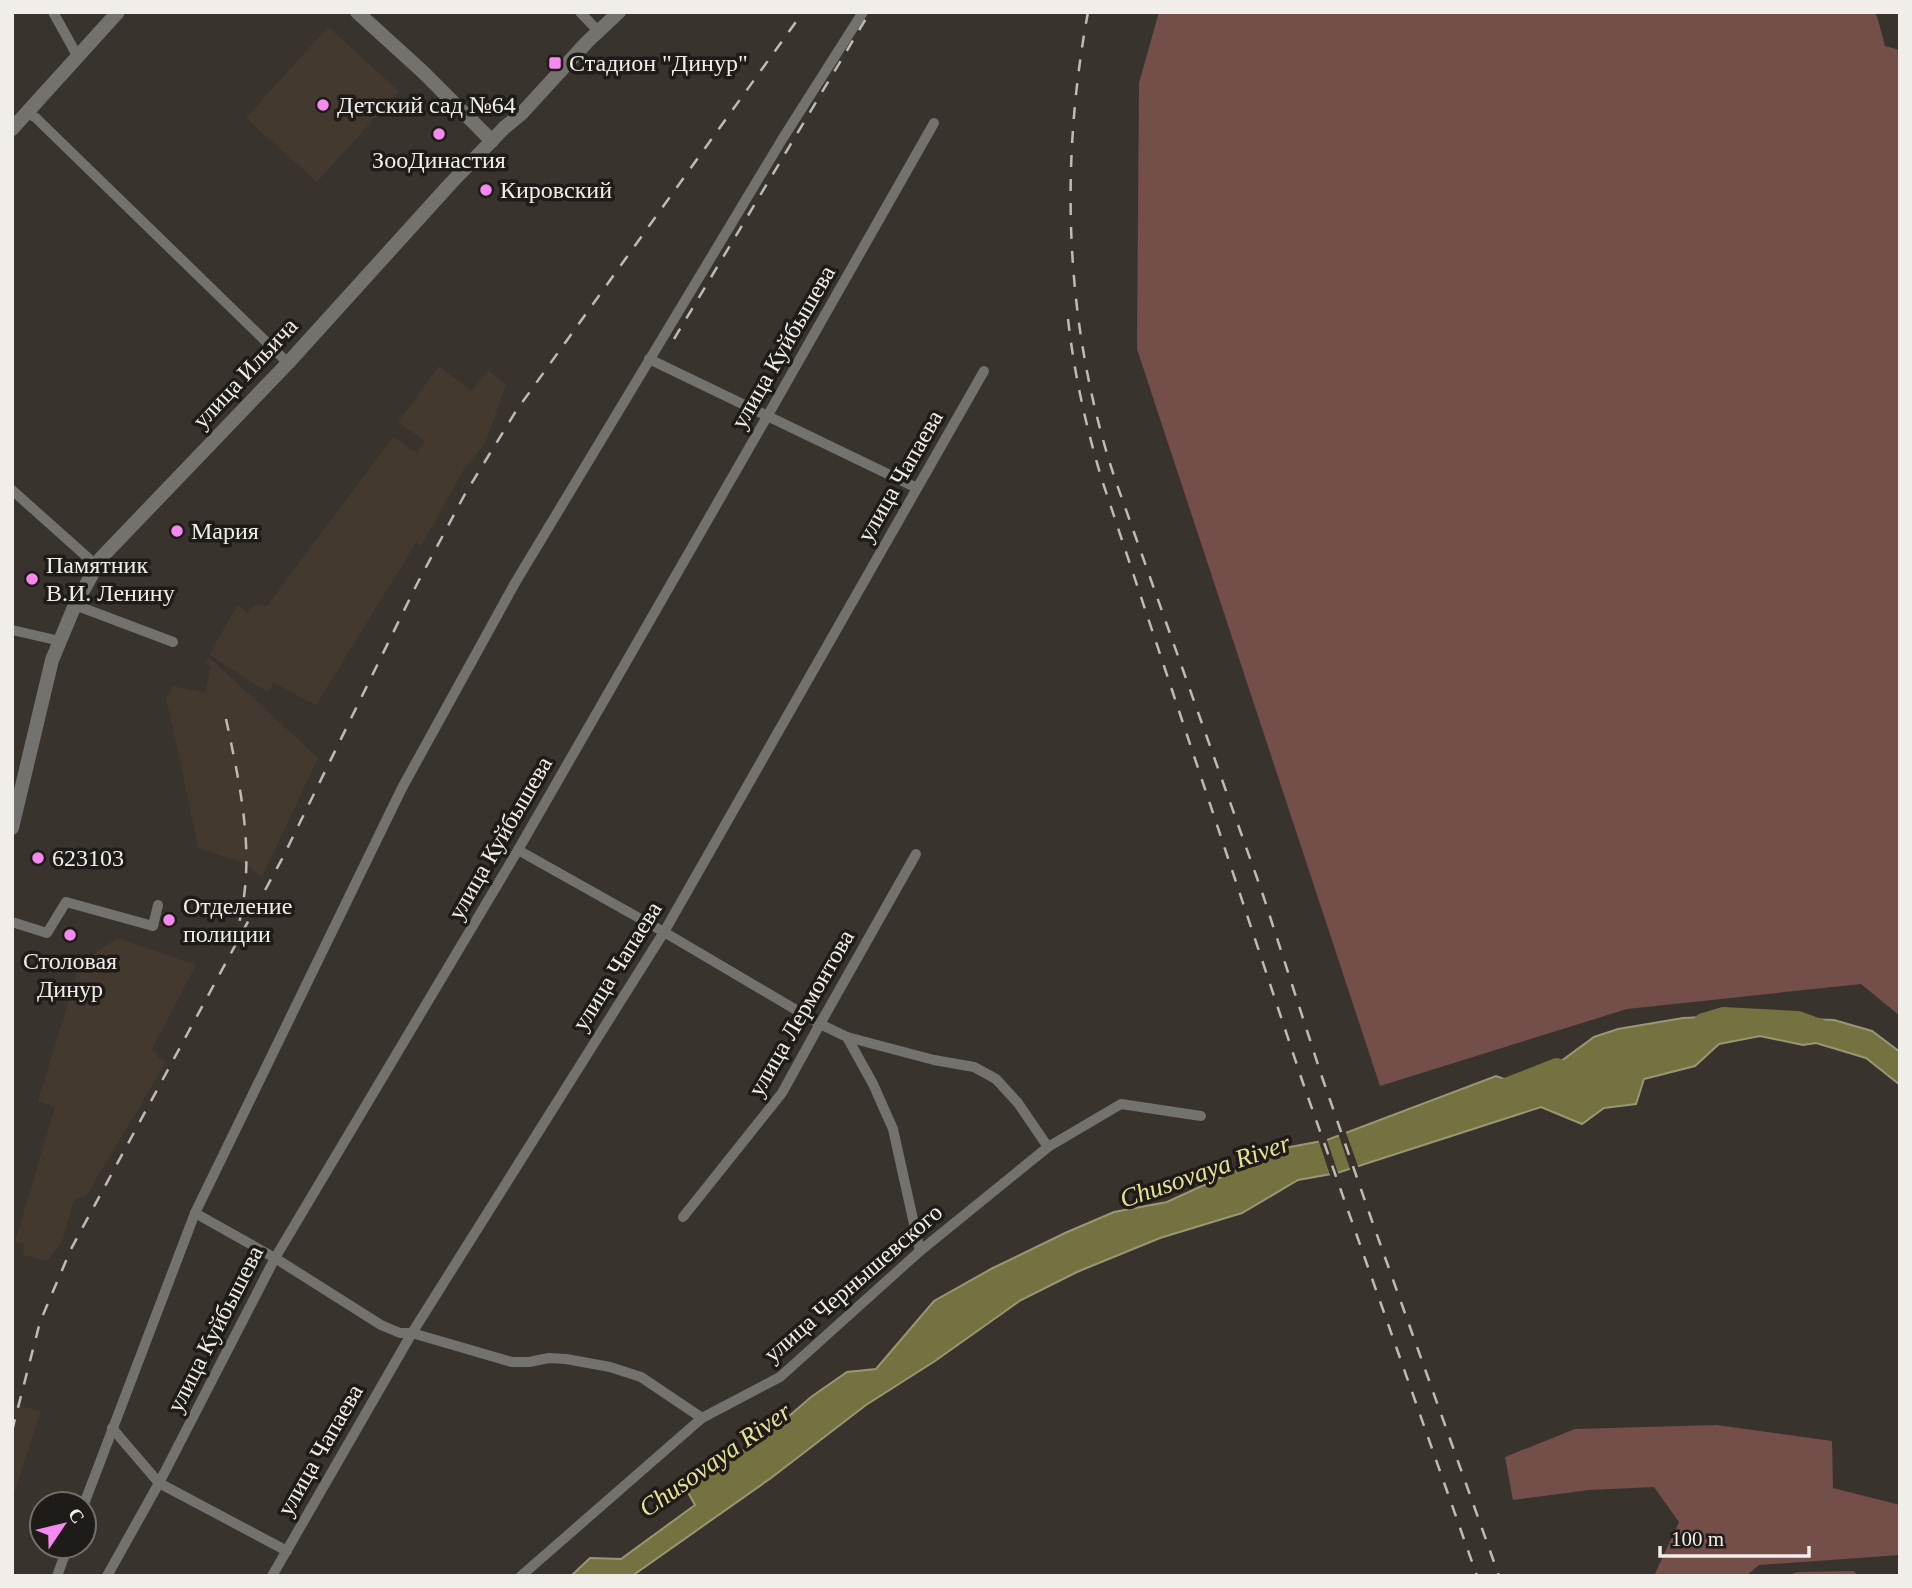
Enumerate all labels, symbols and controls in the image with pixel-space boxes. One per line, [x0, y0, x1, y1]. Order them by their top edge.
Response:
place label: Стадион "Динур" [569, 50, 748, 76]
marker: Стадион "Динур" [547, 55, 563, 71]
place label: Детский сад №64 [337, 92, 516, 118]
marker: Детский сад №64 [315, 97, 331, 113]
marker: ЗооДинастия [431, 126, 447, 142]
place label: ЗооДинастия [372, 147, 506, 173]
place label: Кировский [500, 177, 612, 203]
marker: Кировский [478, 182, 494, 198]
street label: улица Куйбышева [726, 261, 840, 433]
street label: улица Ильича [187, 312, 303, 433]
street label: улица Чапаева [852, 406, 948, 546]
place label: Мария [191, 518, 259, 544]
marker: Мария [169, 523, 185, 539]
place label: Памятник В.И. Ленину [46, 552, 175, 606]
marker: Памятник В.И. Ленину [24, 571, 40, 587]
street label: улица Куйбышева [443, 752, 557, 924]
place label: 623103 [52, 845, 124, 871]
marker: 623103 [30, 850, 46, 866]
place label: Отделение полиции [183, 893, 292, 947]
street label: улица Чапаева [567, 896, 667, 1035]
marker: Отделение полиции [161, 912, 177, 928]
street label: улица Лермонтова [743, 925, 859, 1101]
marker: Столовая Динур [62, 927, 78, 943]
place label: Столовая Динур [23, 948, 117, 1002]
water label: Chusovaya River [1116, 1128, 1295, 1214]
street label: улица Чернышевского [759, 1199, 947, 1367]
street label: улица Куйбышева [162, 1241, 268, 1417]
street label: улица Чапаева [272, 1380, 368, 1520]
water label: Chusovaya River [634, 1396, 797, 1523]
north arrow [28, 1490, 98, 1560]
text: С [64, 1504, 89, 1527]
scale bar [1660, 1514, 1809, 1558]
text: 100 m [1671, 1527, 1724, 1551]

